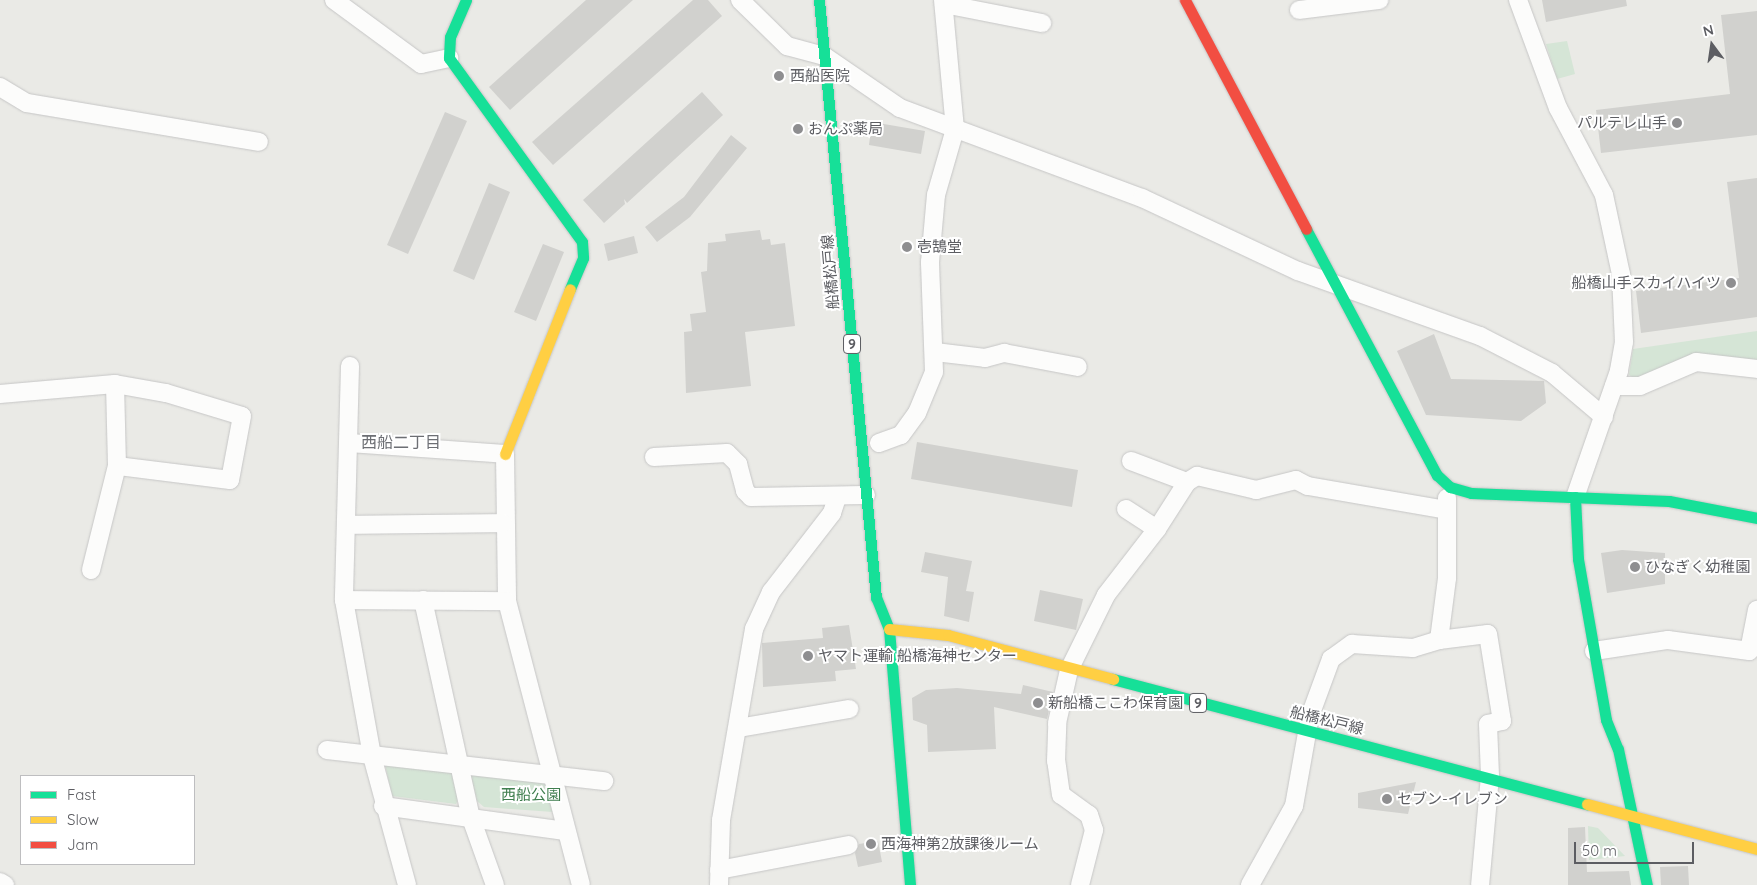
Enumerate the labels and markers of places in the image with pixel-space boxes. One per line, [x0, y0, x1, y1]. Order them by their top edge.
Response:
place label: 西船医院 [790, 67, 850, 85]
marker: 西船医院 [772, 69, 786, 83]
place label: パルテレ山手 [1577, 114, 1667, 132]
marker: パルテレ山手 [1671, 117, 1683, 129]
place label: おんぷ薬局 [808, 120, 883, 138]
marker: おんぷ薬局 [792, 123, 804, 135]
place label: 壱鵠堂 [917, 238, 962, 256]
marker: 壱鵠堂 [901, 241, 913, 253]
place label: 船橋山手スカイハイツ [1571, 274, 1721, 292]
marker: 船橋山手スカイハイツ [1725, 277, 1737, 289]
place label: ひなぎく幼稚園 [1645, 558, 1750, 576]
marker: ひなぎく幼稚園 [1629, 561, 1641, 573]
place label: ヤマト運輸 船橋海神センター [818, 647, 1017, 665]
marker: ヤマト運輸 船橋海神センター [802, 650, 814, 662]
place label: 新船橋ここわ保育園 [1048, 694, 1183, 712]
marker: 新船橋ここわ保育園 [1032, 697, 1044, 709]
place label: セブン-イレブン [1397, 790, 1508, 808]
marker: セブン-イレブン [1381, 793, 1393, 805]
place label: 西海神第2放課後ルーム [881, 835, 1039, 853]
marker: 西海神第2放課後ルーム [865, 838, 877, 850]

